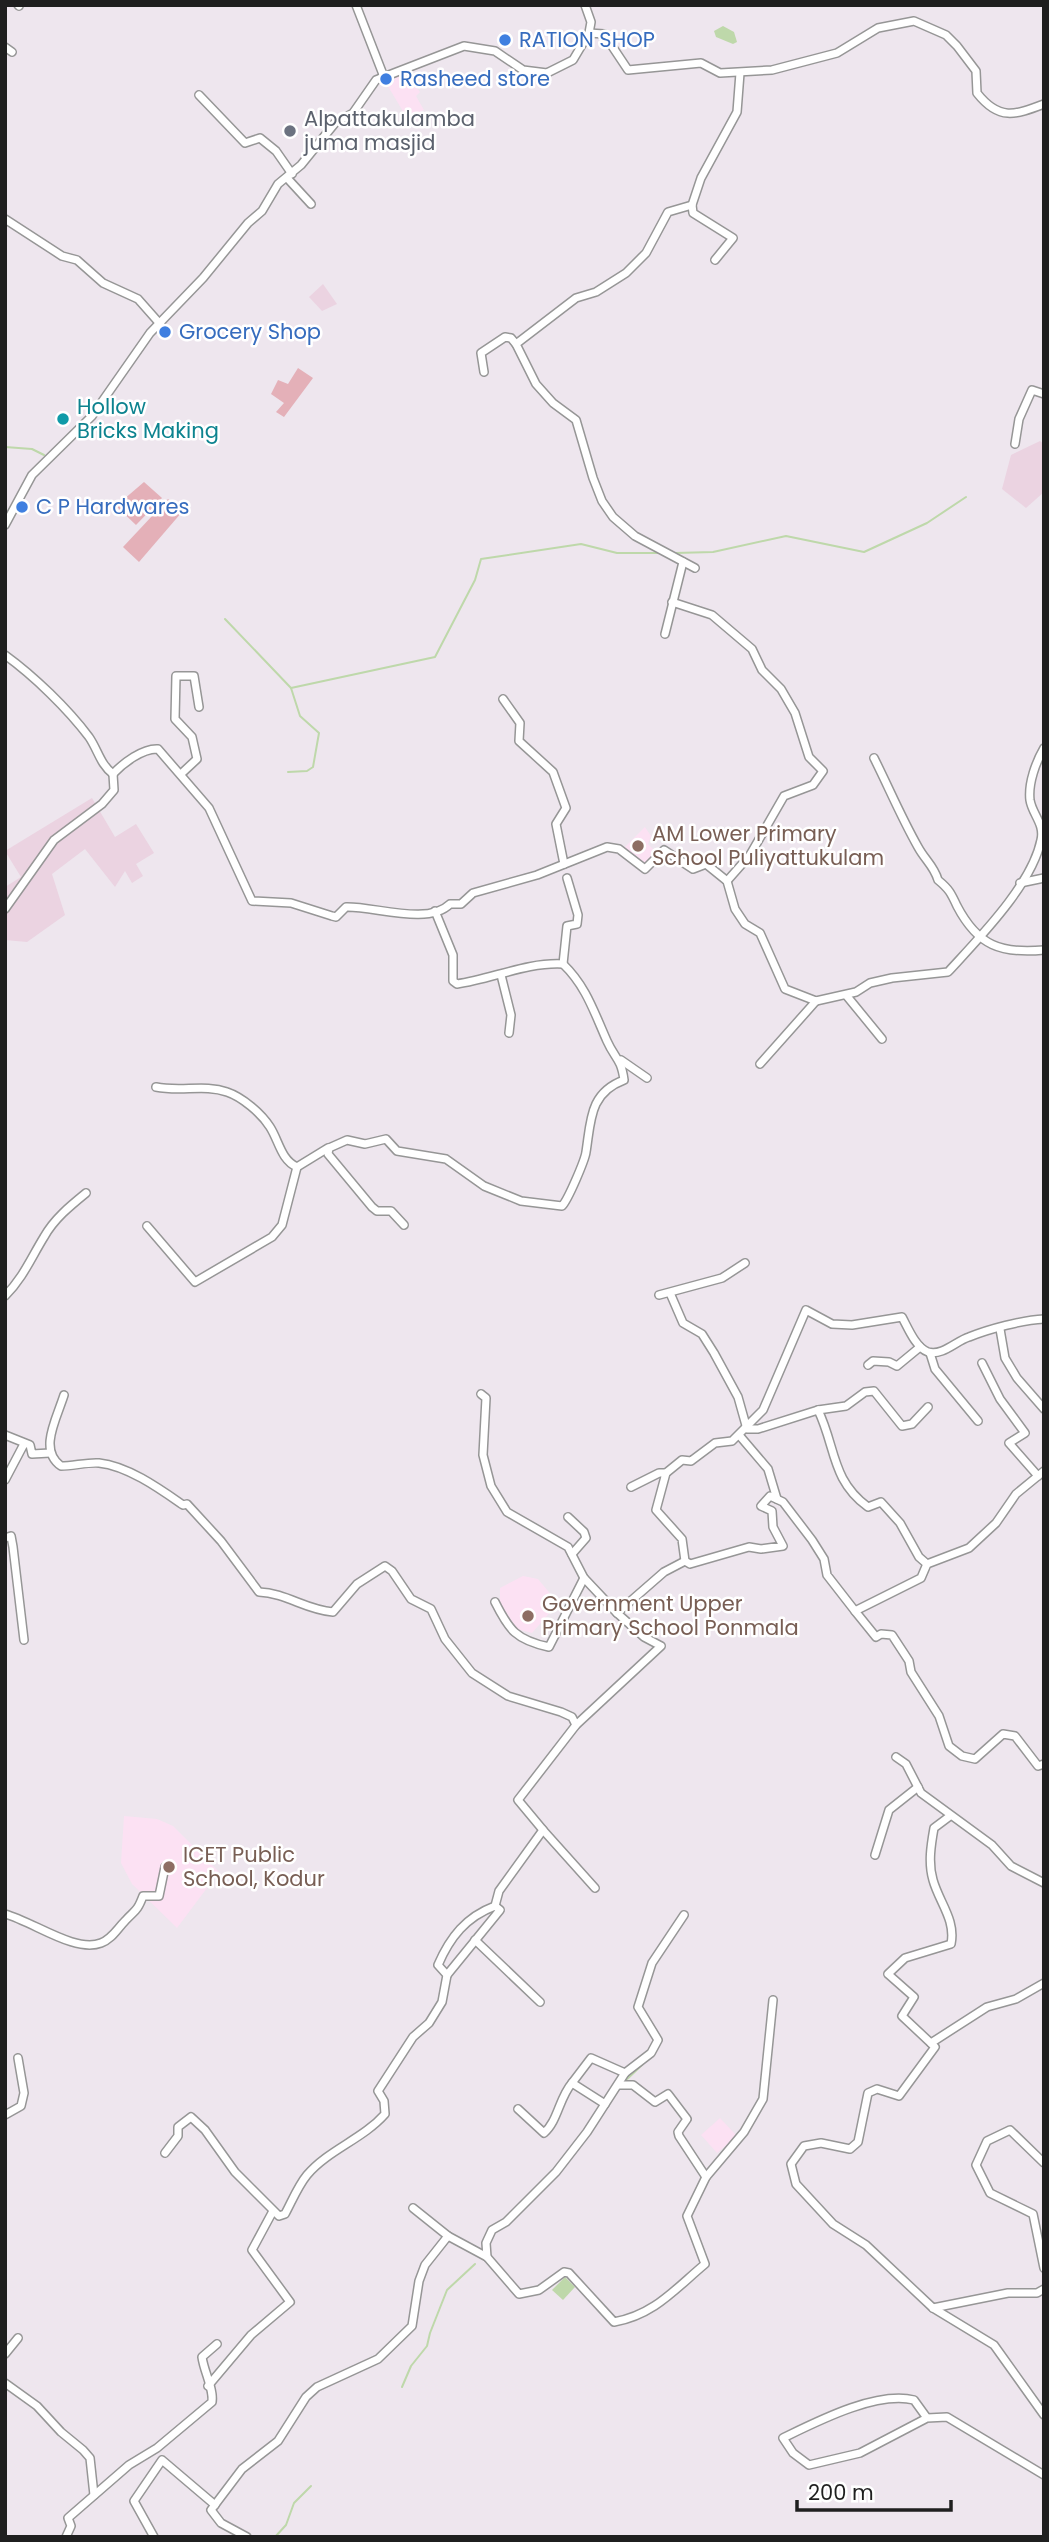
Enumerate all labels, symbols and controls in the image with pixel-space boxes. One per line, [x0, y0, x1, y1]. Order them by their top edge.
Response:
place label: RATION SHOP [519, 25, 655, 54]
marker: RATION SHOP [497, 32, 513, 48]
place label: Rasheed store [400, 64, 550, 93]
marker: Rasheed store [378, 71, 394, 87]
place label: Alpattakulamba juma masjid [303, 104, 475, 157]
marker: Alpattakulamba juma masjid [282, 123, 298, 139]
place label: Grocery Shop [179, 317, 321, 346]
marker: Grocery Shop [157, 324, 173, 340]
place label: Hollow Bricks Making [77, 392, 219, 445]
marker: Hollow Bricks Making [55, 411, 71, 427]
place label: C P Hardwares [36, 492, 190, 521]
marker: C P Hardwares [14, 499, 30, 515]
place label: AM Lower Primary School Puliyattukulam [652, 819, 884, 872]
marker: AM Lower Primary School Puliyattukulam [630, 838, 646, 854]
place label: Government Upper Primary School Ponmala [542, 1589, 799, 1642]
marker: Government Upper Primary School Ponmala [520, 1608, 536, 1624]
place label: ICET Public School, Kodur [183, 1840, 325, 1893]
marker: ICET Public School, Kodur [161, 1859, 177, 1875]
scale bar [797, 2468, 951, 2512]
text: 200 m [808, 2478, 874, 2507]

